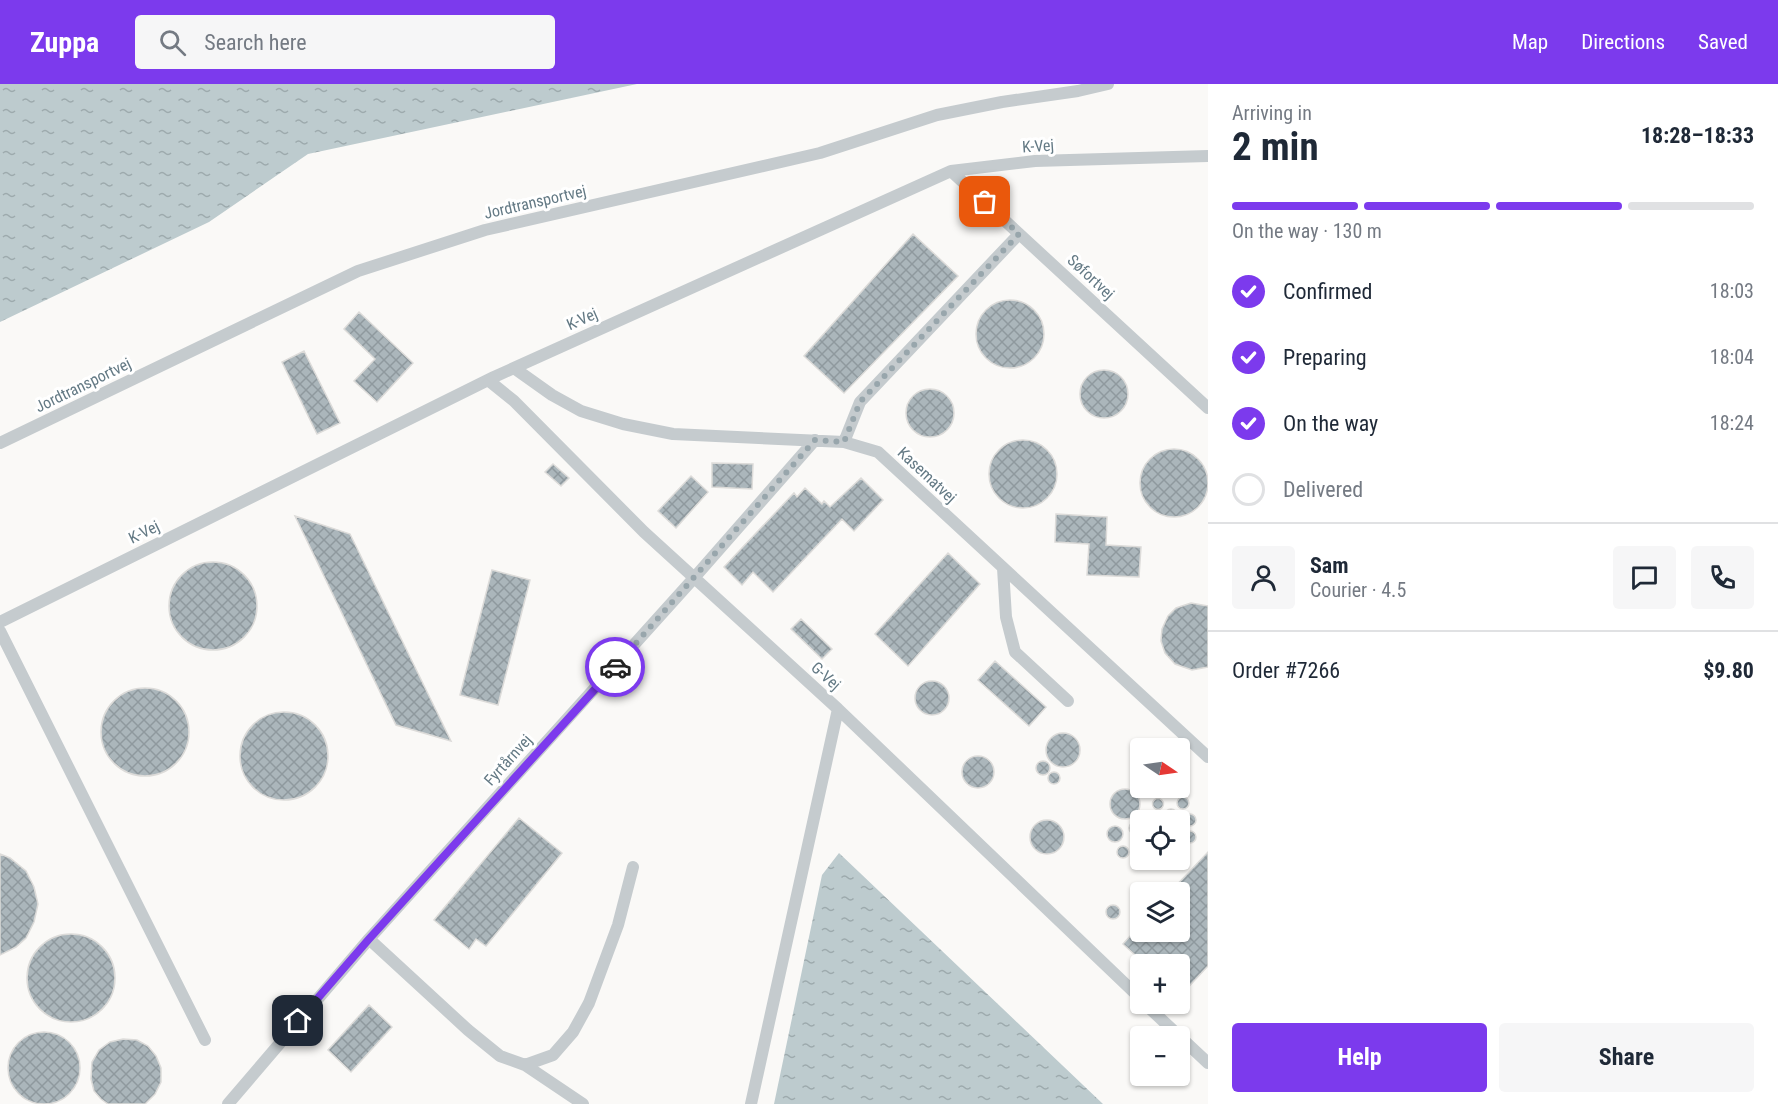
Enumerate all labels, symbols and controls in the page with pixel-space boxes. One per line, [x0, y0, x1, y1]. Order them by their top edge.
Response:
search box [135, 15, 555, 69]
text: Zuppa [30, 26, 99, 59]
icon: search [156, 26, 189, 59]
text: Search here [204, 30, 307, 55]
text: Map [1512, 30, 1548, 54]
text: Directions [1581, 30, 1665, 54]
text: Saved [1698, 30, 1748, 54]
text: Arriving in [1232, 101, 1312, 125]
text: 18:28–18:33 [1641, 123, 1754, 148]
text: 2 min [1232, 124, 1319, 170]
street label: K-Vej [1021, 135, 1055, 157]
pin [959, 176, 1010, 227]
street label: Jordtransportvej [482, 181, 588, 223]
icon: bag [968, 185, 1001, 218]
text: On the way · 130 m [1232, 219, 1382, 243]
street label: Søfortvej [1064, 251, 1118, 303]
icon: check [1232, 275, 1265, 308]
text: Confirmed [1283, 279, 1372, 304]
text: 18:03 [1710, 279, 1754, 303]
street label: K-Vej [564, 304, 600, 334]
icon: check [1232, 341, 1265, 374]
text: Preparing [1283, 345, 1367, 370]
text: 18:04 [1710, 345, 1754, 369]
street label: Jordtransportvej [32, 354, 134, 416]
icon: check [1232, 407, 1265, 440]
text: On the way [1283, 411, 1378, 436]
text: 18:24 [1710, 411, 1754, 435]
street label: Kasematvej [894, 443, 960, 507]
text: Delivered [1283, 477, 1363, 502]
street label: K-Vej [125, 516, 163, 548]
button: person [1232, 546, 1295, 609]
button: chat [1613, 546, 1676, 609]
button: phone [1691, 546, 1754, 609]
text: Sam [1310, 553, 1349, 578]
text: Courier · 4.5 [1310, 578, 1406, 602]
courier [585, 637, 645, 697]
icon: car [599, 651, 632, 684]
street label: G-Vej [807, 658, 845, 694]
text: Order #7266 [1232, 658, 1340, 683]
text: $9.80 [1703, 658, 1754, 683]
street label: Fyrtårnvej [480, 730, 536, 790]
north arrow [1130, 738, 1190, 798]
map controls [1130, 738, 1190, 1086]
button: locate [1130, 810, 1190, 870]
button: layers [1130, 882, 1190, 942]
button: + [1130, 954, 1190, 1014]
pin [272, 995, 323, 1046]
icon: home [281, 1004, 314, 1037]
button: Help [1232, 1023, 1487, 1092]
button: Share [1499, 1023, 1754, 1092]
button: − [1130, 1026, 1190, 1086]

